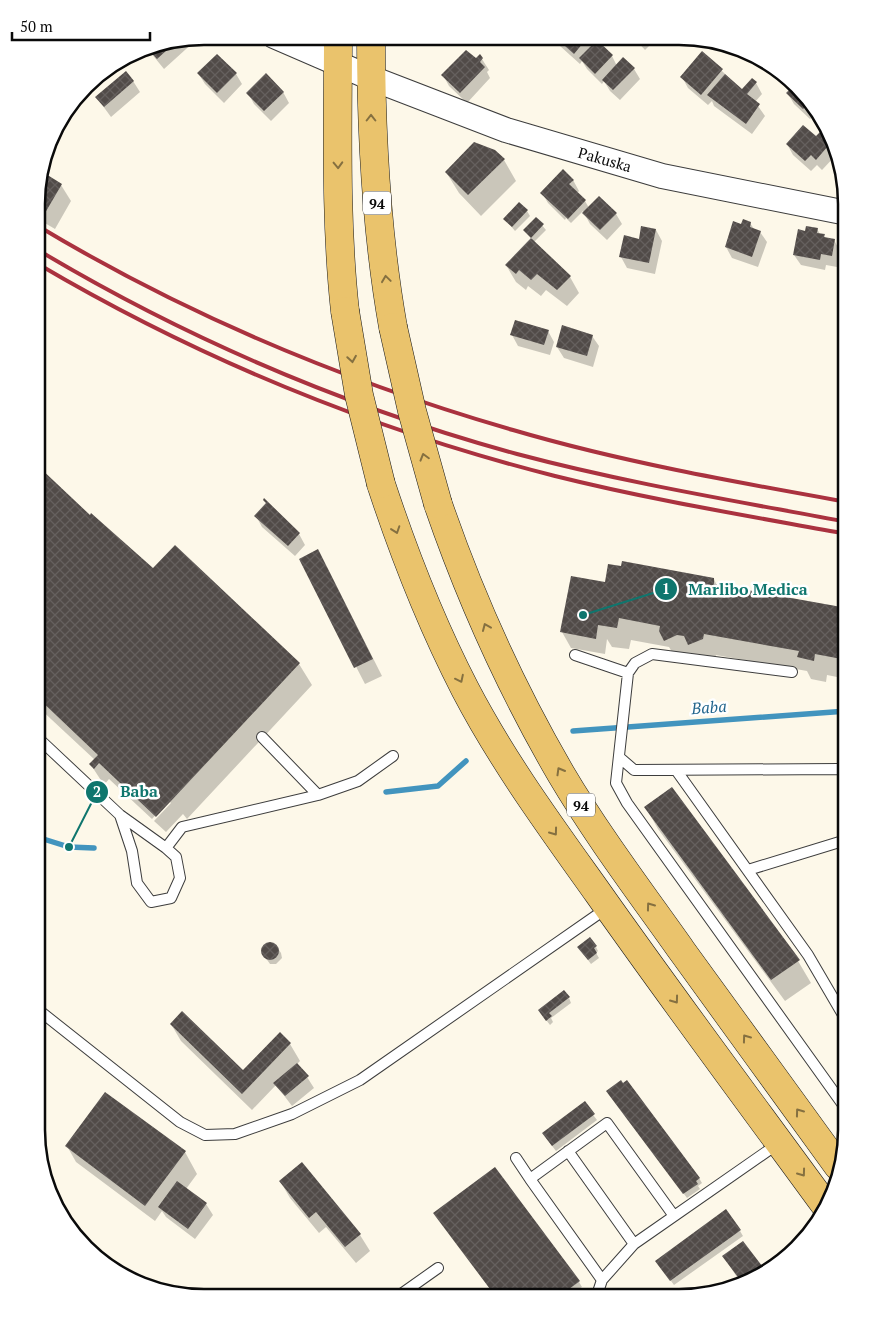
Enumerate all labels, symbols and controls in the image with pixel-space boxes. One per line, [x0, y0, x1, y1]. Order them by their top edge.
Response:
scale bar [12, 10, 150, 42]
text: 50 m [20, 16, 53, 36]
one-way arrow [366, 113, 377, 121]
street label: Pakuska [576, 142, 634, 176]
one-way arrow [333, 162, 343, 170]
road number: 94 [363, 192, 391, 214]
one-way arrow [381, 275, 391, 284]
one-way arrow [347, 355, 357, 364]
one-way arrow [420, 454, 430, 462]
one-way arrow [390, 525, 400, 533]
callout: Marlibo Medica [654, 574, 818, 605]
text: 1 [662, 578, 670, 598]
text: Marlibo Medica [688, 578, 808, 600]
one-way arrow [481, 623, 492, 632]
one-way arrow [454, 674, 464, 683]
water label: Baba [690, 695, 727, 719]
one-way arrow [556, 768, 566, 777]
callout: Baba [85, 776, 167, 807]
text: Baba [120, 780, 158, 802]
text: 2 [93, 781, 101, 801]
road number: 94 [567, 794, 595, 816]
one-way arrow [548, 826, 557, 836]
one-way arrow [647, 902, 656, 912]
one-way arrow [668, 994, 678, 1003]
one-way arrow [743, 1035, 751, 1044]
one-way arrow [796, 1108, 805, 1118]
one-way arrow [796, 1167, 805, 1177]

